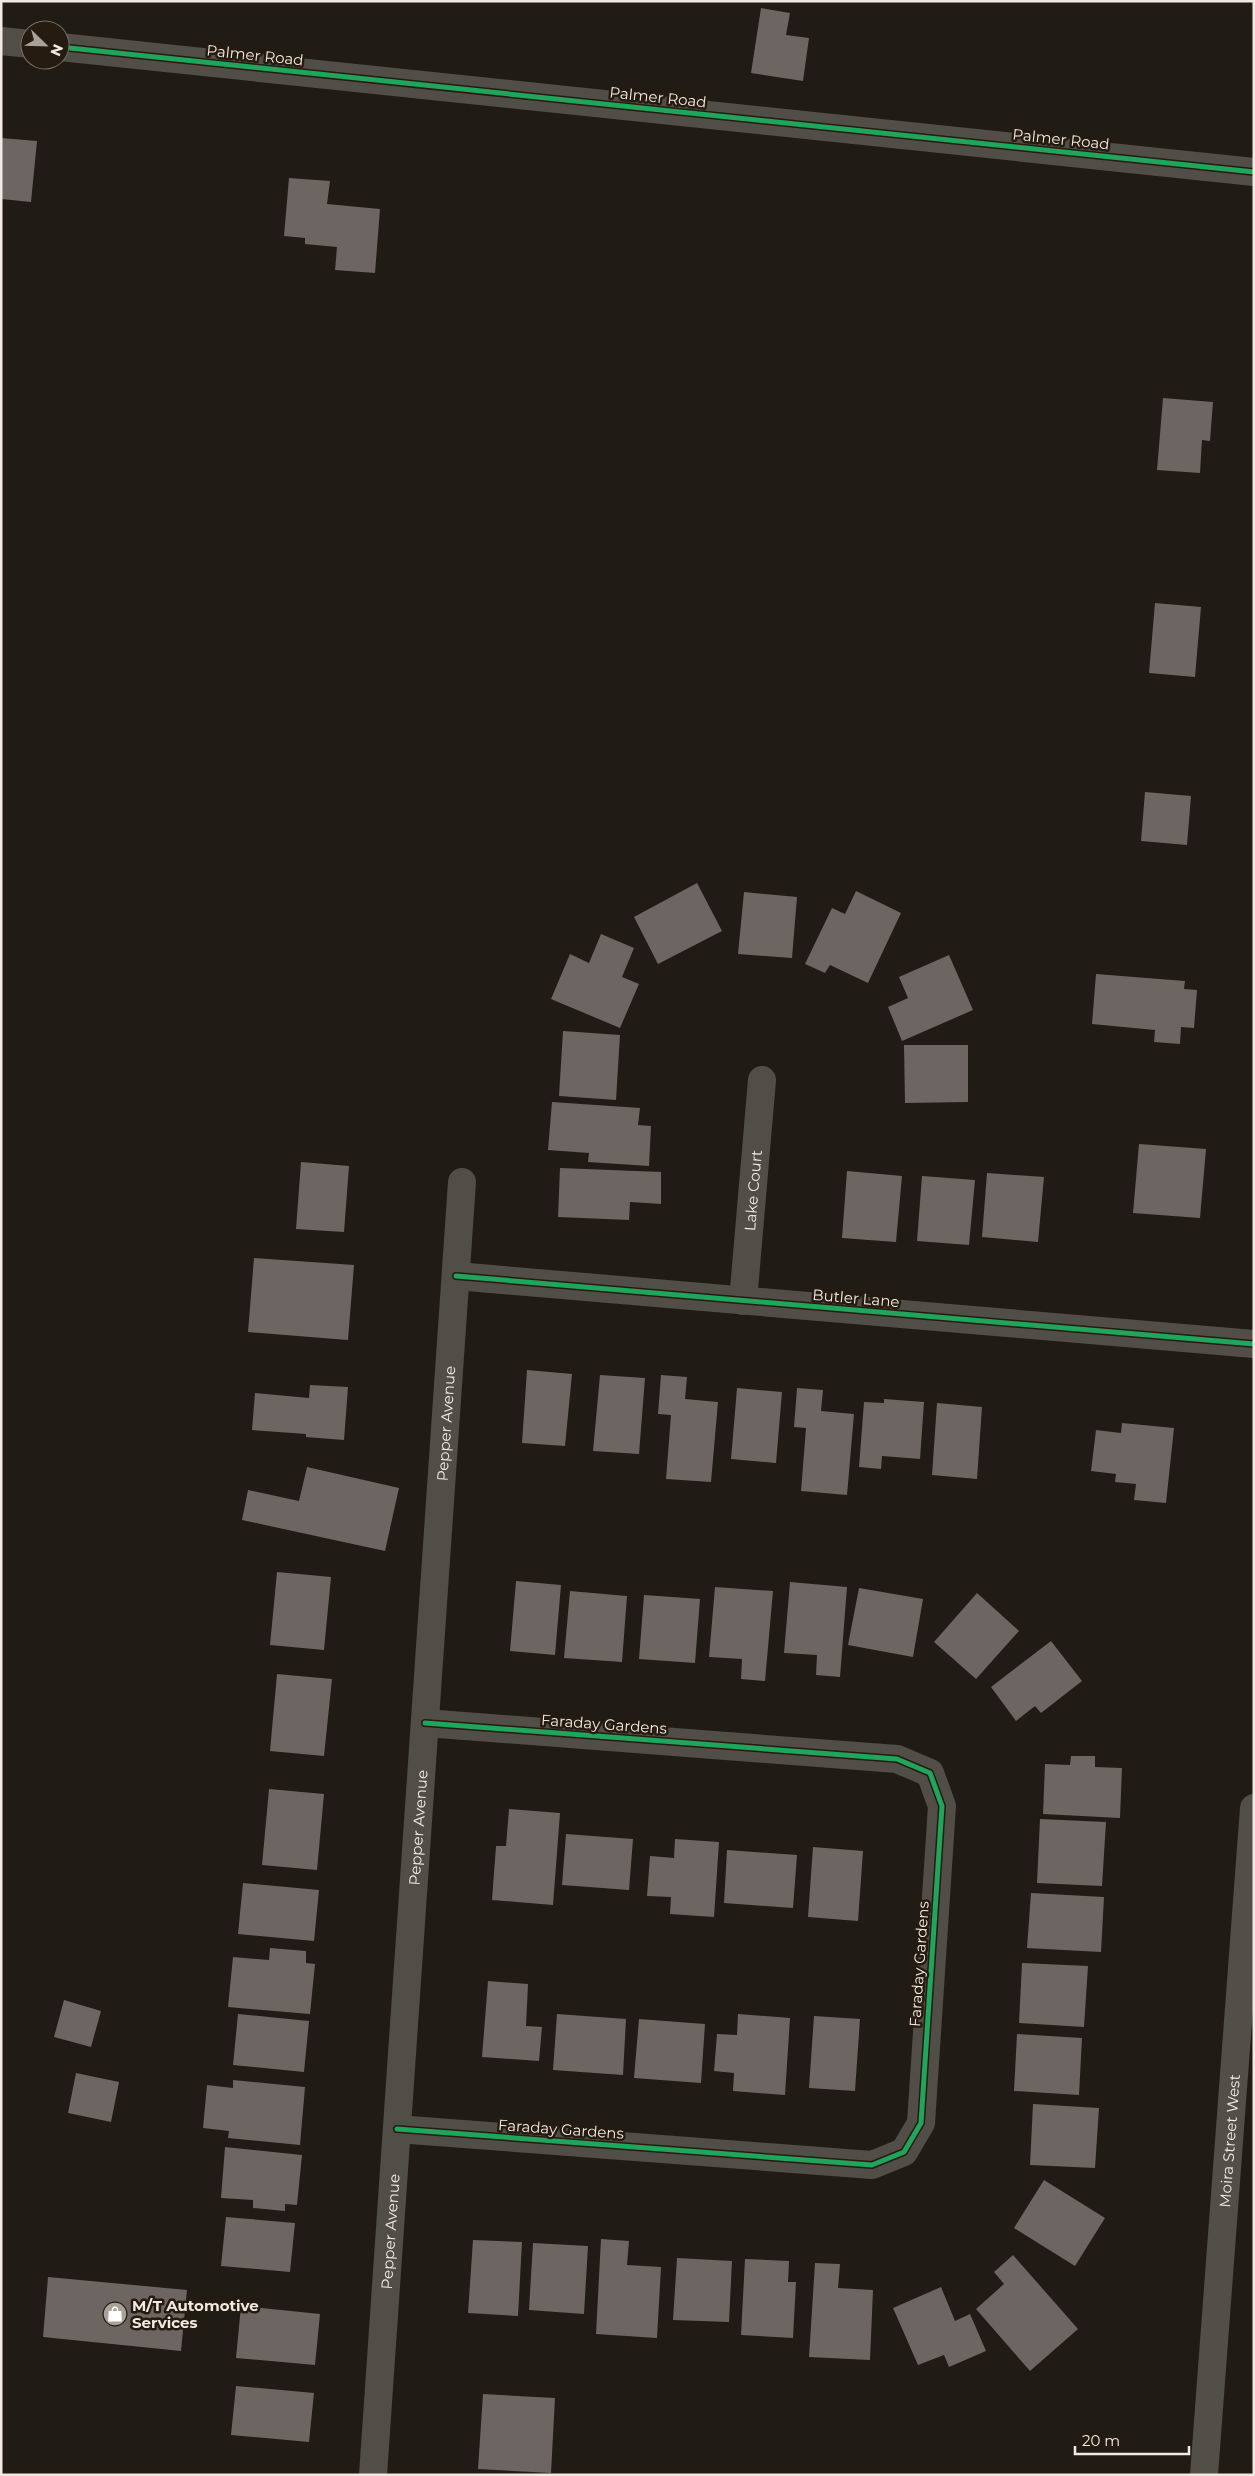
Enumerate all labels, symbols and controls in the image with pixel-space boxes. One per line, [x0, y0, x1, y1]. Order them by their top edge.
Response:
north arrow [20, 20, 70, 70]
street label: Palmer Road [205, 40, 305, 70]
text: N [46, 41, 67, 59]
street label: Palmer Road [608, 82, 708, 112]
street label: Palmer Road [1011, 124, 1111, 154]
street label: Lake Court [740, 1149, 765, 1232]
street label: Butler Lane [812, 1285, 900, 1311]
street label: Pepper Avenue [432, 1365, 459, 1482]
street label: Faraday Gardens [540, 1710, 668, 1738]
street label: Pepper Avenue [404, 1769, 431, 1886]
street label: Faraday Gardens [905, 1900, 933, 2028]
street label: Moira Street West [1215, 2074, 1244, 2208]
street label: Faraday Gardens [497, 2115, 625, 2143]
street label: Pepper Avenue [376, 2173, 403, 2290]
place label: M/T Automotive Services [132, 2296, 259, 2332]
shop icon: M/T Automotive Services [102, 2301, 128, 2327]
scale bar [1075, 2424, 1189, 2456]
text: 20 m [1082, 2431, 1120, 2450]

